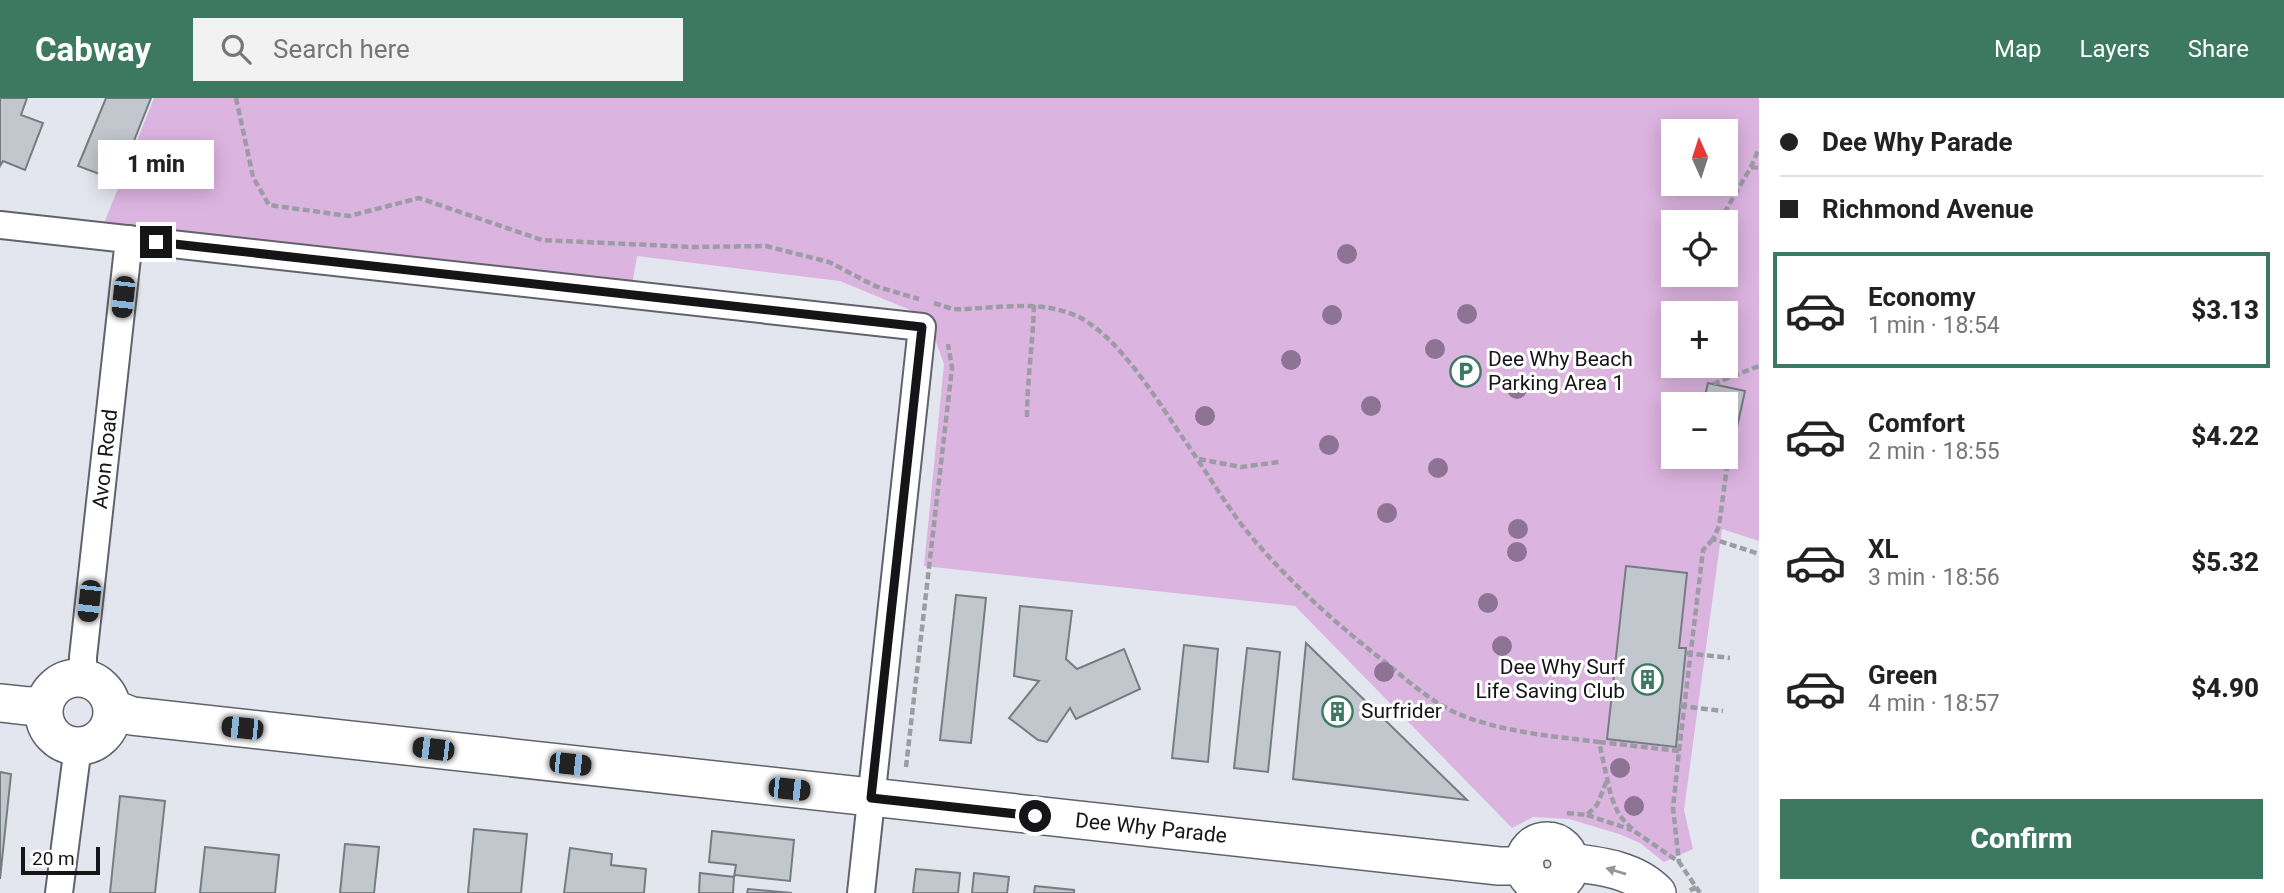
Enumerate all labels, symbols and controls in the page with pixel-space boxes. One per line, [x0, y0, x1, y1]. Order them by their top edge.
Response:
search box [193, 18, 683, 81]
text: Cabway [35, 30, 151, 69]
icon: search [217, 30, 255, 68]
text: Search here [273, 34, 410, 64]
text: Map [1994, 35, 2042, 63]
text: Layers [2080, 35, 2150, 63]
text: Share [2188, 35, 2249, 63]
north arrow [1661, 119, 1738, 196]
map controls [1661, 119, 1738, 469]
text: Dee Why Parade [1822, 127, 2013, 157]
callout: 1 min [98, 141, 214, 190]
text: 1 min [127, 151, 185, 178]
text: Richmond Avenue [1822, 194, 2034, 224]
button: locate [1661, 210, 1738, 287]
route end [140, 226, 172, 258]
car [111, 275, 136, 319]
icon: car [1784, 279, 1847, 342]
text: Economy [1868, 282, 1975, 312]
text: $3.13 [2191, 295, 2259, 325]
button: + [1661, 301, 1738, 378]
text: 1 min · 18:54 [1868, 312, 2000, 339]
place label: Dee Why Beach Parking Area 1 [1488, 347, 1633, 395]
parking icon: Dee Why Beach Parking Area 1 [1448, 354, 1482, 388]
button: − [1661, 392, 1738, 469]
icon: car [1784, 405, 1847, 468]
street label: Avon Road [88, 408, 122, 510]
text: Comfort [1868, 408, 1965, 438]
text: $4.22 [2191, 421, 2259, 451]
text: 2 min · 18:55 [1868, 438, 2000, 465]
icon: car [1784, 531, 1847, 594]
text: XL [1868, 534, 1899, 564]
text: $5.32 [2191, 547, 2259, 577]
text: 3 min · 18:56 [1868, 564, 2000, 591]
car [77, 579, 102, 623]
place label: Dee Why Surf Life Saving Club [1475, 655, 1626, 703]
icon: car [1784, 657, 1847, 720]
text: Green [1868, 660, 1938, 690]
building icon: Dee Why Surf Life Saving Club [1631, 662, 1665, 696]
text: $4.90 [2191, 673, 2259, 703]
text: 4 min · 18:57 [1868, 690, 2000, 717]
building icon: Surfrider [1321, 694, 1355, 728]
place label: Surfrider [1361, 699, 1442, 723]
car [221, 715, 264, 741]
car [411, 736, 456, 762]
car [549, 751, 592, 777]
car [768, 776, 811, 802]
button: Confirm [1780, 799, 2263, 879]
route start [1019, 800, 1051, 832]
street label: Dee Why Parade [1074, 808, 1228, 848]
scale bar [21, 844, 100, 876]
text: 20 m [32, 847, 75, 870]
one-way arrow [1606, 865, 1627, 875]

